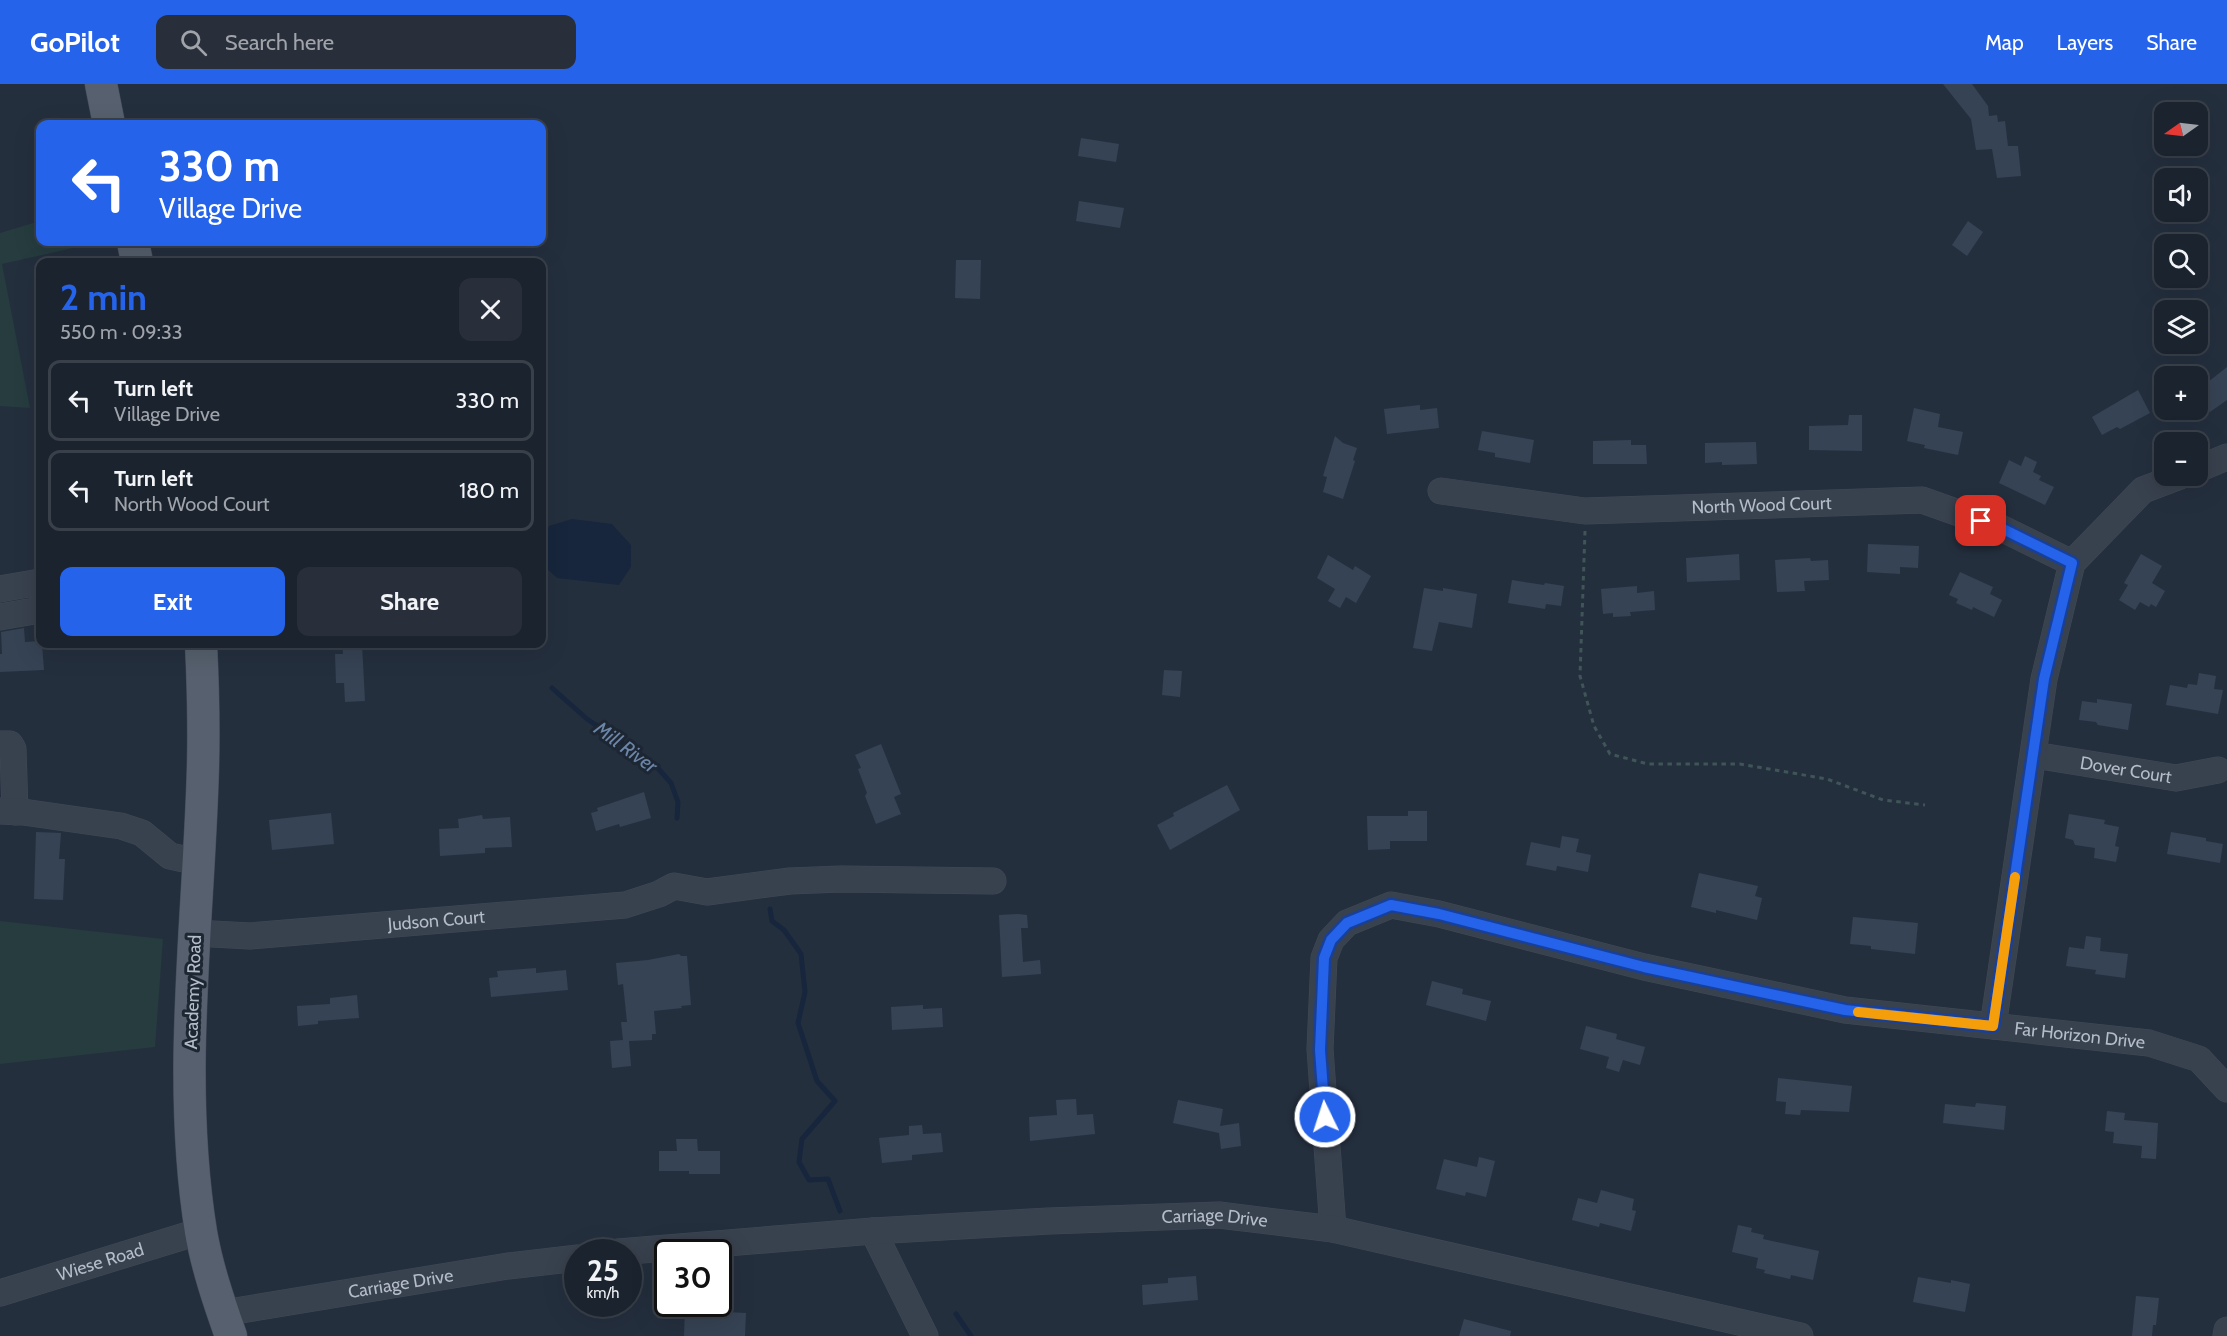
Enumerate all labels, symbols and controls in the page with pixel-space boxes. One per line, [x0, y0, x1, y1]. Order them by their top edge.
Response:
search box [156, 15, 576, 69]
text: GoPilot [30, 25, 120, 59]
icon: search [177, 26, 210, 59]
text: Search here [225, 29, 334, 56]
text: Map [1985, 30, 2024, 55]
text: Layers [2057, 30, 2113, 55]
text: Share [2146, 30, 2197, 55]
north arrow [2154, 102, 2208, 156]
map controls [2154, 102, 2208, 486]
text: 330 m [159, 140, 280, 192]
icon: left [60, 144, 138, 222]
button: sound [2154, 168, 2208, 222]
text: Village Drive [159, 192, 302, 225]
button: search [2154, 234, 2208, 288]
text: 2 min [60, 275, 147, 319]
button: close [459, 278, 522, 341]
button: layers [2154, 300, 2208, 354]
text: 550 m · 09:33 [60, 320, 183, 344]
button: + [2154, 366, 2208, 420]
text: Turn left [114, 375, 193, 402]
icon: left [63, 384, 96, 417]
text: 330 m [456, 387, 519, 414]
text: Village Drive [114, 402, 220, 426]
button: − [2154, 432, 2208, 486]
text: Turn left [114, 465, 193, 492]
icon: left [63, 474, 96, 507]
text: 180 m [459, 477, 519, 504]
text: North Wood Court [114, 492, 270, 516]
street label: North Wood Court [1691, 492, 1832, 519]
pin [1955, 495, 2006, 546]
icon: arrive [1964, 504, 1997, 537]
button: Exit [60, 567, 285, 636]
button: Share [297, 567, 522, 636]
water label: Mill River [589, 716, 663, 778]
street label: Dover Court [2078, 752, 2173, 788]
street label: Judson Court [386, 906, 486, 936]
street label: Academy Road [180, 934, 206, 1050]
street label: Far Horizon Drive [2013, 1017, 2146, 1054]
position arrow [1293, 1085, 1357, 1149]
street label: Carriage Drive [1161, 1204, 1269, 1232]
street label: Wiese Road [54, 1238, 146, 1286]
speed limit sign: 30 [654, 1239, 732, 1317]
text: 25 [587, 1252, 619, 1289]
street label: Carriage Drive [346, 1264, 455, 1303]
text: km/h [587, 1284, 619, 1302]

